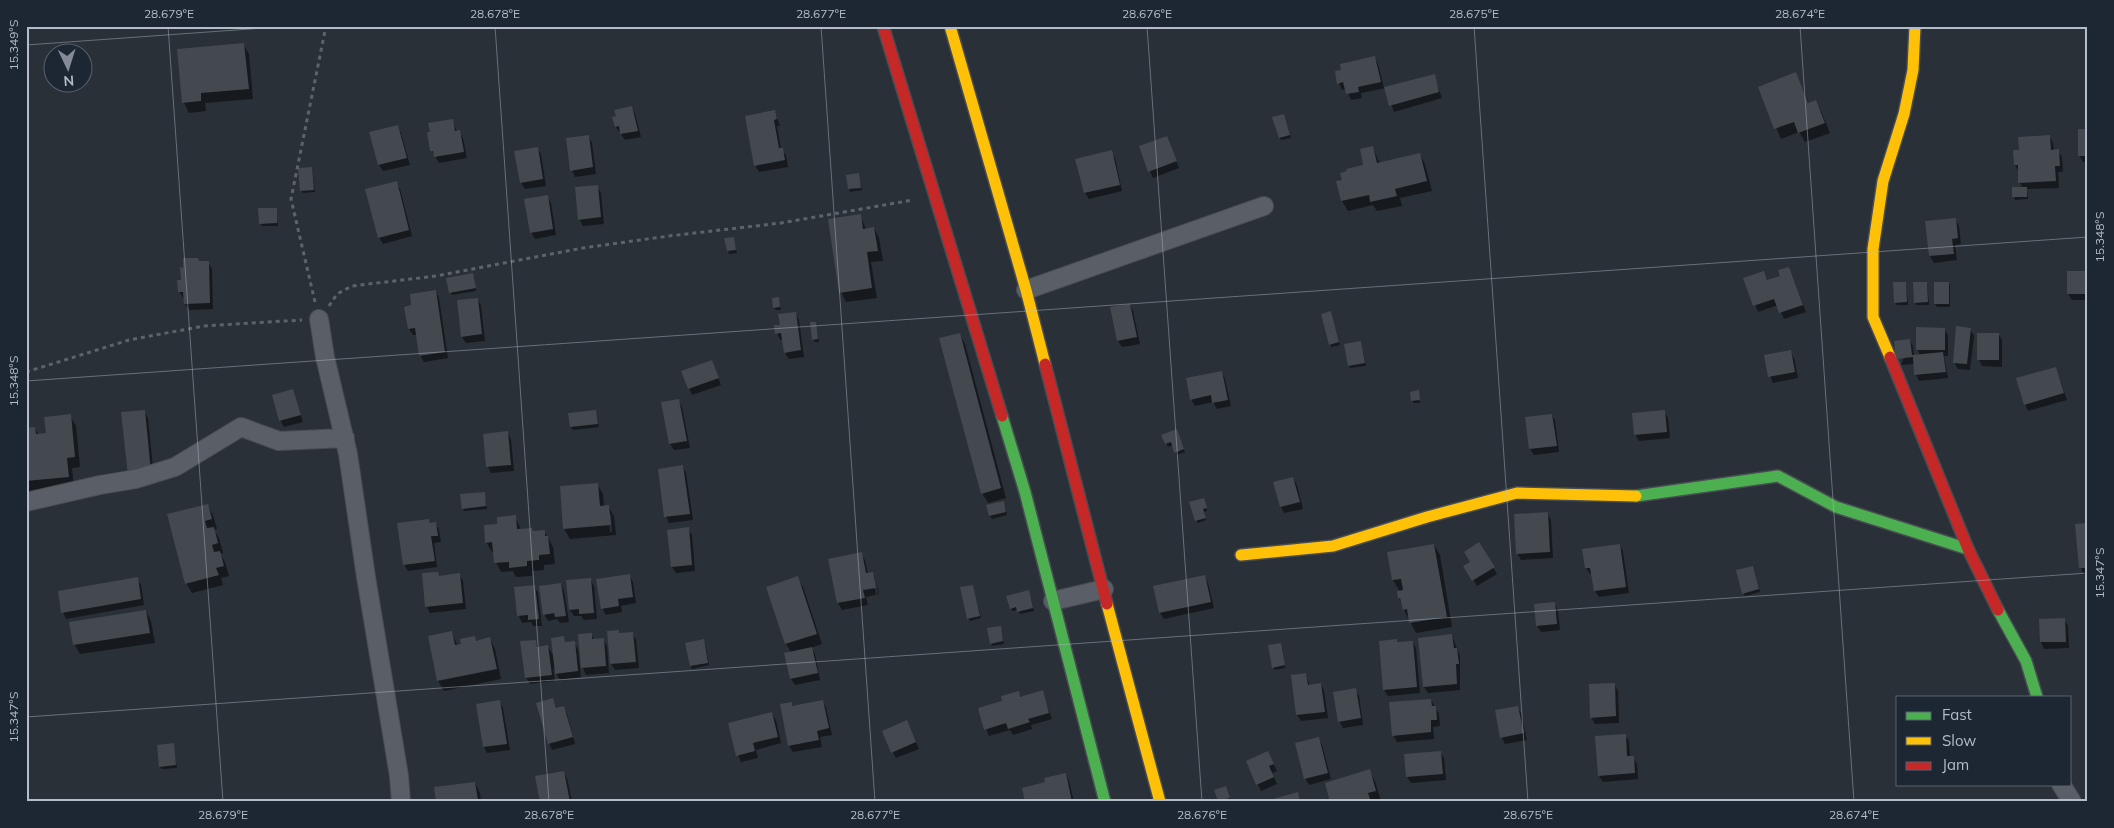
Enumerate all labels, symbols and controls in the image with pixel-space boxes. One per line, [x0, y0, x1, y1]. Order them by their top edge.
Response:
text: 28.679°E [144, 6, 194, 21]
text: 28.678°E [470, 6, 520, 21]
text: 28.677°E [796, 6, 846, 21]
text: 28.676°E [1122, 6, 1172, 21]
text: 28.675°E [1449, 6, 1499, 21]
text: 28.674°E [1775, 6, 1825, 21]
text: 15.349°S [6, 20, 21, 70]
north arrow [42, 42, 92, 92]
text: N [63, 72, 75, 90]
text: 15.348°S [2092, 212, 2107, 262]
text: 15.348°S [6, 356, 21, 406]
text: 15.347°S [2092, 548, 2107, 598]
text: 15.347°S [6, 692, 21, 742]
legend [1896, 696, 2072, 786]
text: Fast [1942, 705, 1972, 724]
text: Slow [1942, 731, 1976, 750]
text: Jam [1942, 755, 1969, 774]
text: 28.679°E [198, 807, 248, 822]
text: 28.678°E [524, 807, 574, 822]
text: 28.677°E [850, 807, 900, 822]
text: 28.676°E [1177, 807, 1227, 822]
text: 28.675°E [1503, 807, 1553, 822]
text: 28.674°E [1829, 807, 1879, 822]

